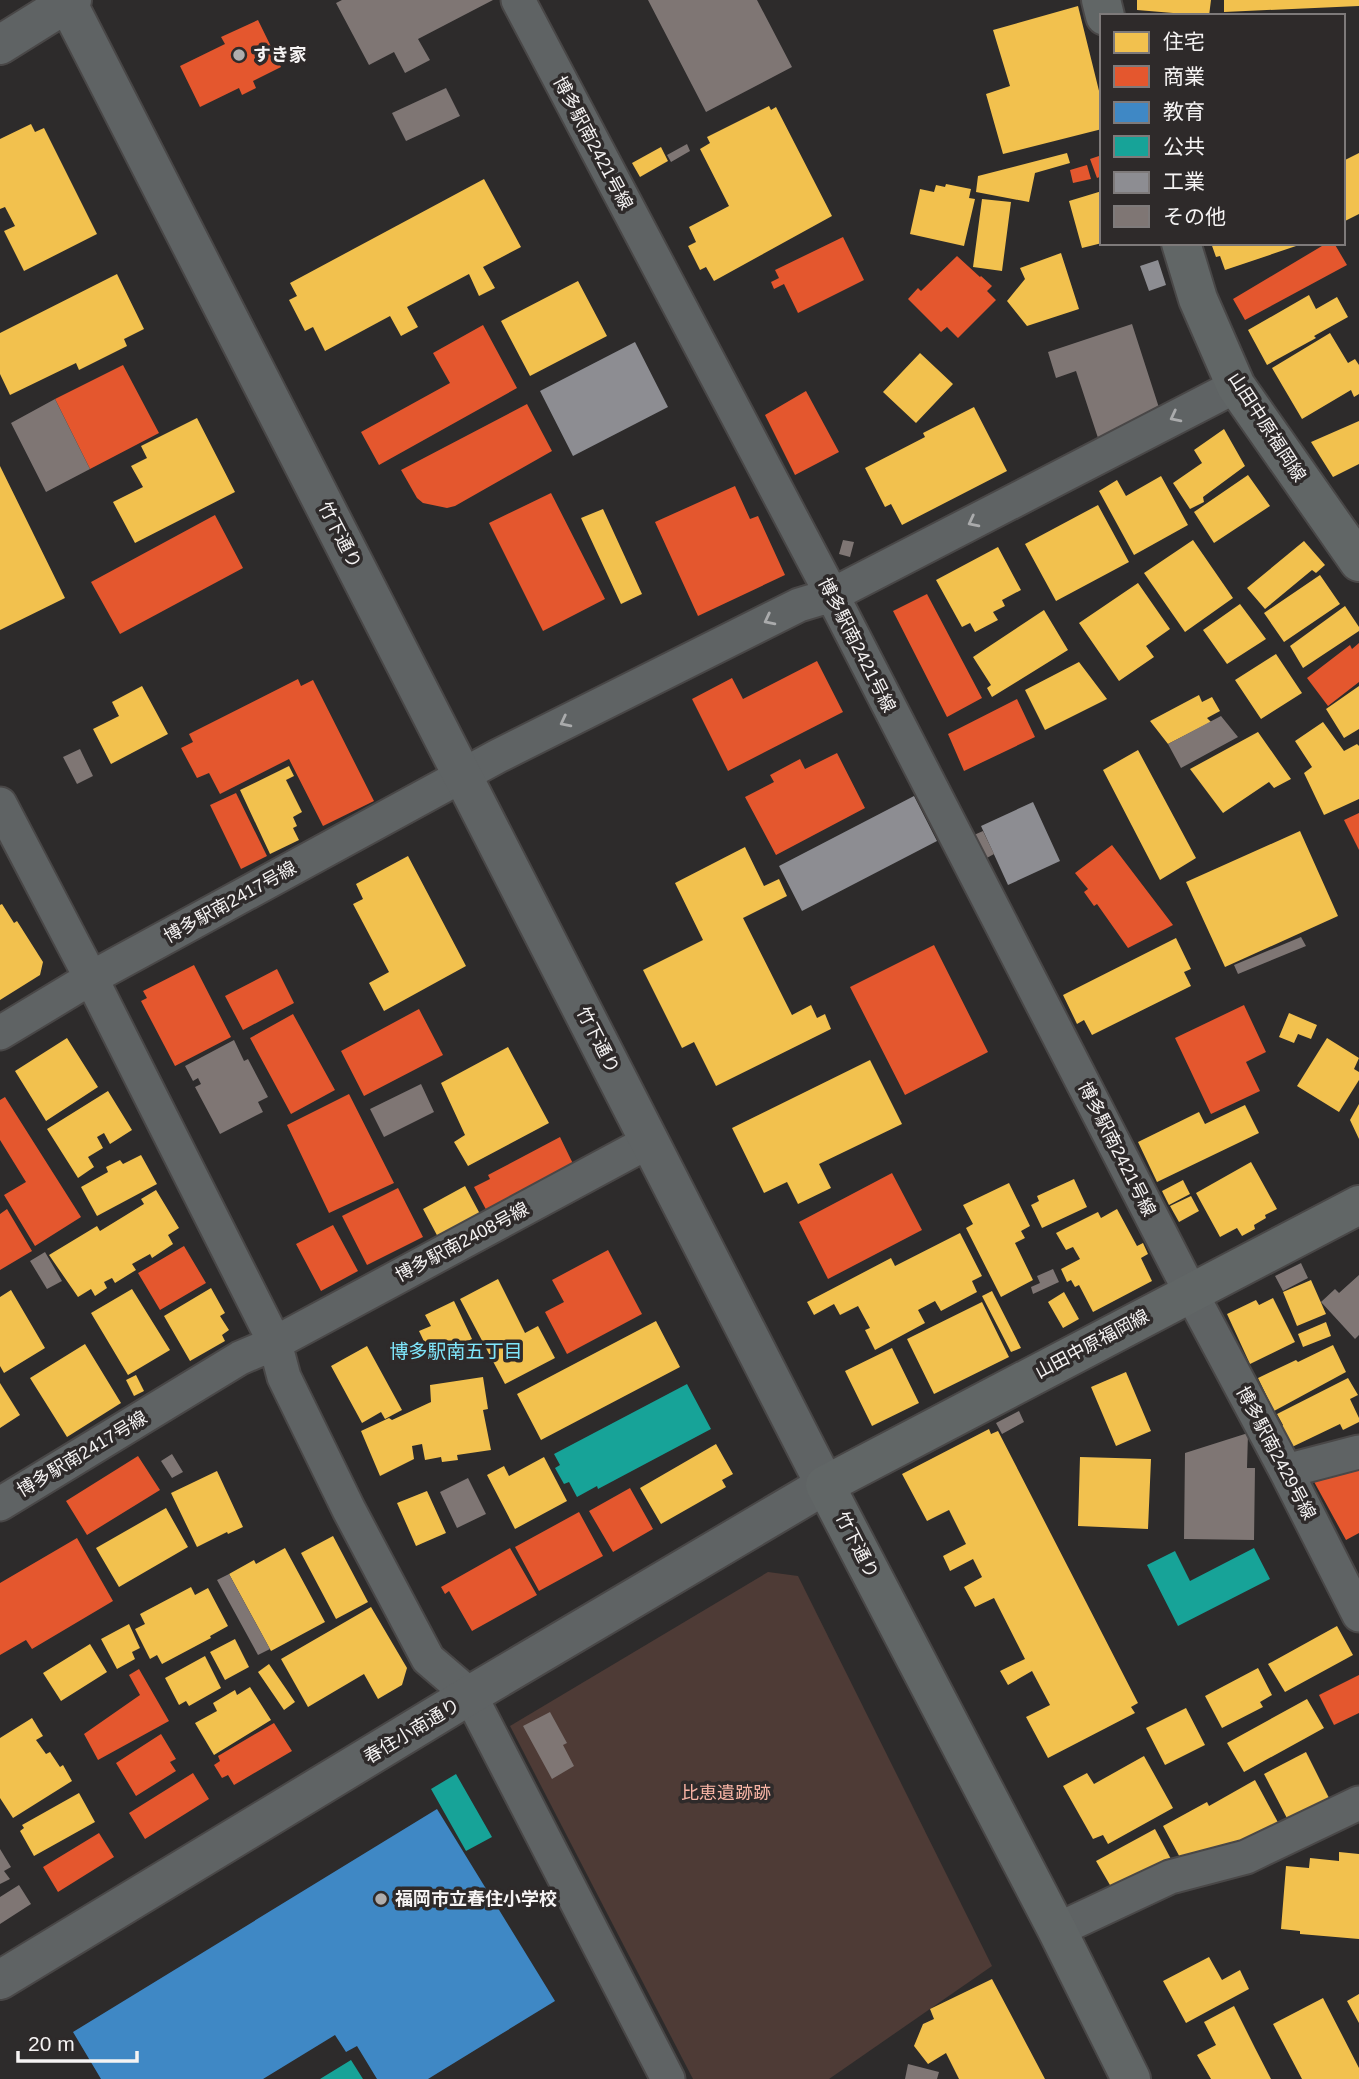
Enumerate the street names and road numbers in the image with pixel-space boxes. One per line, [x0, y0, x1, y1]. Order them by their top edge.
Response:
street label: 博多駅南2421号線 [549, 73, 637, 213]
street label: 山田中原福岡線 [1224, 369, 1310, 485]
street label: 竹下通り [315, 498, 365, 572]
street label: 博多駅南2421号線 [814, 575, 900, 715]
street label: 博多駅南2417号線 [160, 857, 300, 947]
street label: 竹下通り [573, 1003, 623, 1077]
street label: 博多駅南2421号線 [1074, 1079, 1160, 1219]
street label: 博多駅南2408号線 [392, 1198, 532, 1286]
street label: 山田中原福岡線 [1032, 1306, 1152, 1382]
street label: 博多駅南2429号線 [1232, 1383, 1320, 1523]
street label: 博多駅南2417号線 [13, 1407, 151, 1501]
street label: 竹下通り [832, 1508, 882, 1582]
street label: 春住小南通り [361, 1695, 463, 1767]

